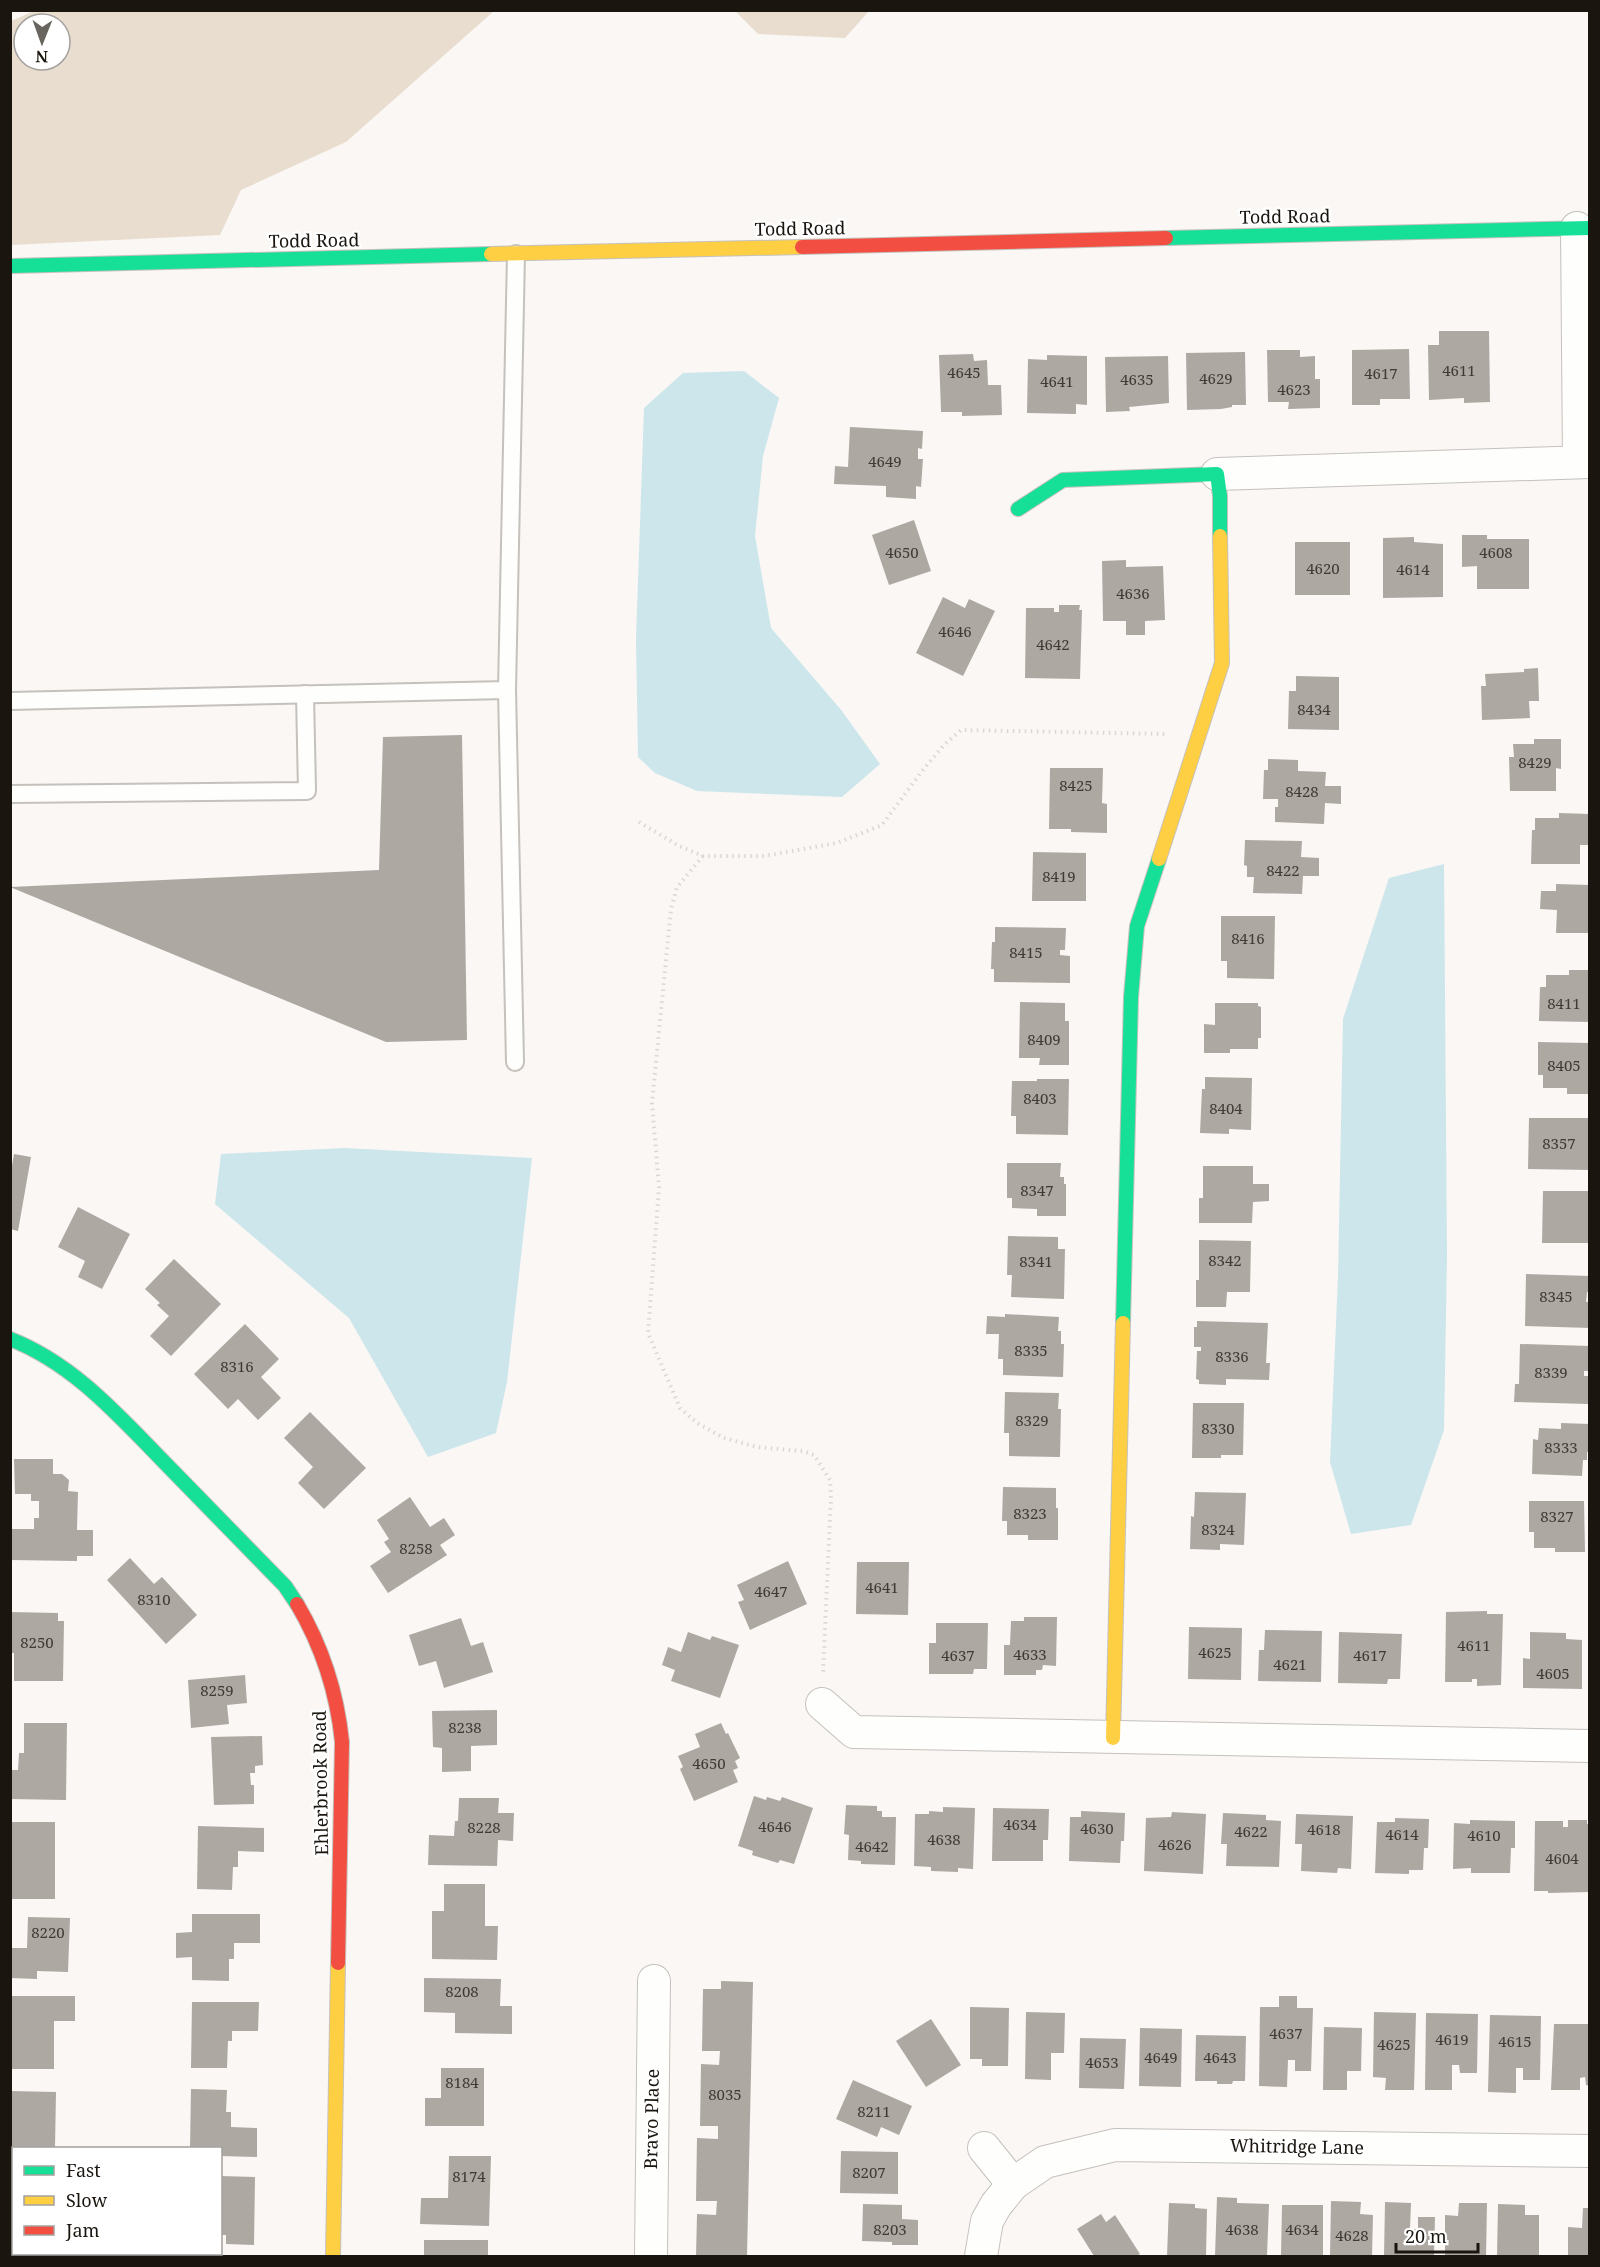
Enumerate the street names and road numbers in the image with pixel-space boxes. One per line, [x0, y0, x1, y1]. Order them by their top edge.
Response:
street label: Todd Road [1239, 203, 1331, 229]
street label: Todd Road [754, 215, 846, 241]
street label: Todd Road [268, 227, 360, 253]
street label: Ehlerbrook Road [307, 1710, 333, 1856]
street label: Bravo Place [638, 2068, 664, 2169]
street label: Whitridge Lane [1230, 2133, 1364, 2159]

